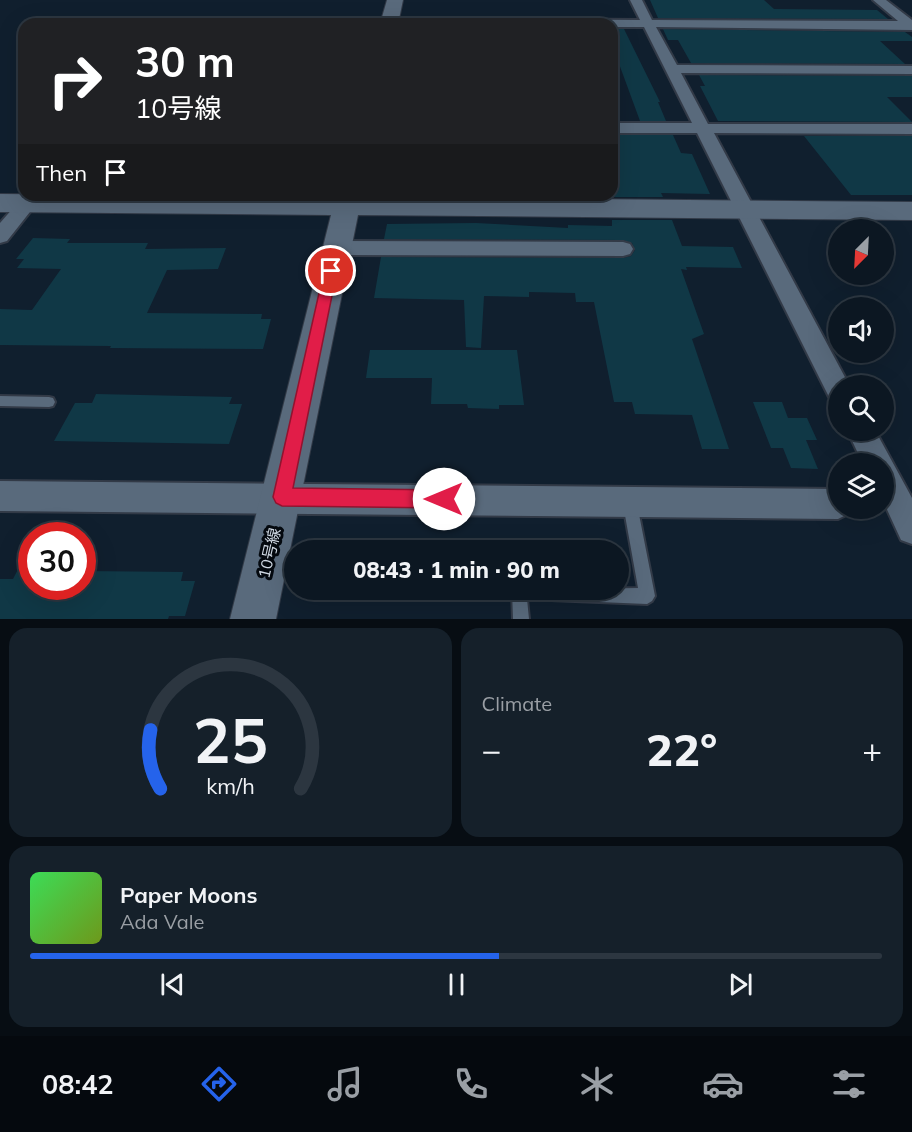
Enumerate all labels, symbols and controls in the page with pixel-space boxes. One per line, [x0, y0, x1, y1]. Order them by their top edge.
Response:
text: 30 m [135, 35, 235, 88]
icon: right [36, 42, 114, 120]
text: 10号線 [135, 91, 221, 125]
icon: arrive [99, 156, 132, 189]
text: Then [36, 159, 87, 187]
north arrow [828, 219, 894, 285]
map controls [828, 219, 894, 519]
pin [305, 245, 356, 296]
icon: arrive [314, 254, 347, 287]
button: sound [828, 297, 894, 363]
button: search [828, 375, 894, 441]
button: layers [828, 453, 894, 519]
position arrow [412, 467, 476, 531]
speed limit sign: 30 [18, 522, 96, 600]
street label: 10号線 [253, 526, 285, 580]
text: 08:43 · 1 min · 90 m [353, 556, 560, 584]
text: Climate [482, 691, 552, 716]
text: 25 [193, 700, 268, 779]
text: 22° [646, 721, 717, 777]
text: − [482, 729, 501, 770]
text: + [862, 729, 882, 770]
text: km/h [206, 773, 254, 800]
text: Paper Moons [120, 881, 258, 909]
text: Ada Vale [120, 909, 204, 934]
icon: previous [156, 968, 189, 1001]
icon: pause [440, 968, 473, 1001]
icon: next [724, 968, 757, 1001]
icon: directions [198, 1063, 240, 1105]
icon: music [324, 1063, 366, 1105]
icon: phone [450, 1063, 492, 1105]
icon: climate [576, 1063, 618, 1105]
icon: car [702, 1063, 744, 1105]
icon: filters [828, 1063, 870, 1105]
text: 08:42 [42, 1067, 114, 1101]

